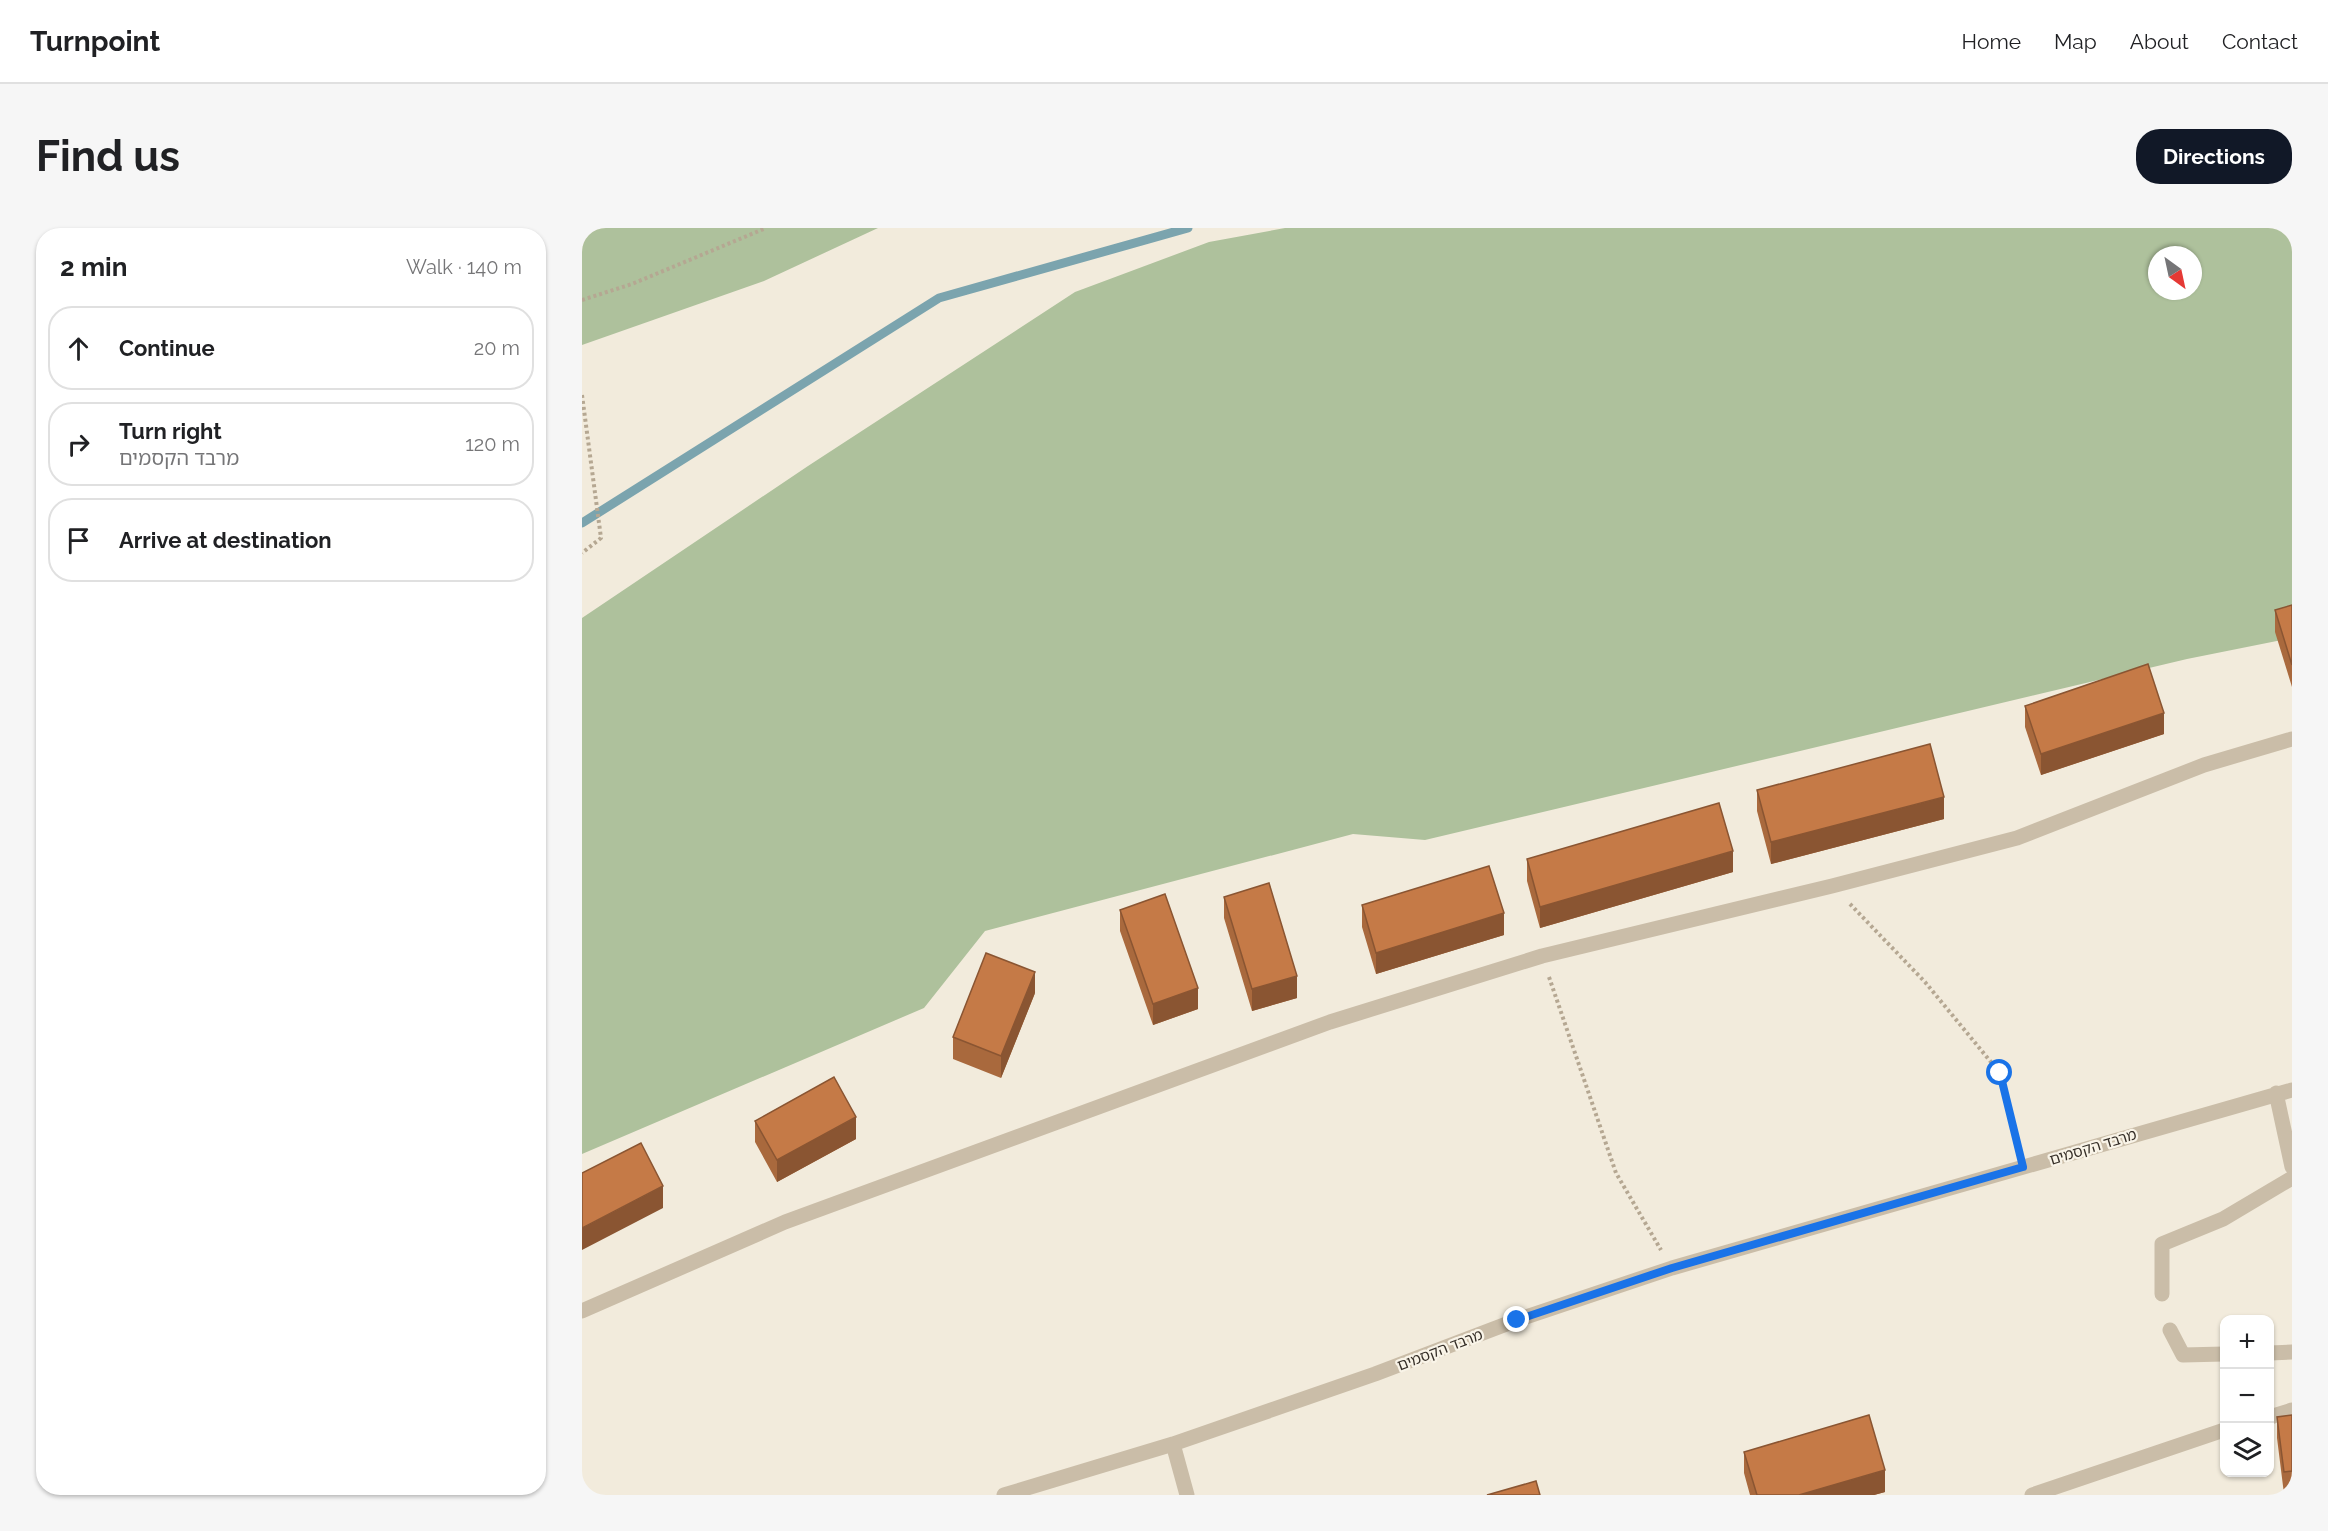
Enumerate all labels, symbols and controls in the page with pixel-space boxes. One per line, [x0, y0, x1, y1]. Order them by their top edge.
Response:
text: Turnpoint [30, 25, 160, 58]
text: Home [1962, 29, 2021, 54]
text: Map [2054, 29, 2097, 54]
text: About [2130, 29, 2189, 54]
text: Contact [2222, 29, 2298, 54]
button: Directions [2136, 129, 2292, 184]
text: Find us [36, 132, 180, 181]
north arrow [2148, 246, 2202, 300]
text: 2 min [60, 252, 127, 282]
text: Walk · 140 m [406, 255, 522, 279]
icon: ahead [62, 332, 95, 365]
text: Continue [119, 335, 215, 361]
text: 20 m [474, 336, 520, 360]
text: Turn right [119, 418, 222, 444]
icon: right [62, 428, 95, 461]
text: 120 m [465, 432, 520, 456]
text: מרבד הקסמים [119, 446, 239, 470]
icon: arrive [62, 524, 95, 557]
text: Arrive at destination [119, 527, 332, 553]
route start [1986, 1059, 2012, 1085]
street label: מרבד הקסמים [2047, 1125, 2139, 1169]
route end [1503, 1306, 1529, 1332]
map controls [2220, 1315, 2274, 1477]
button: + [2220, 1315, 2274, 1369]
street label: מרבד הקסמים [1395, 1325, 1485, 1375]
button: − [2220, 1369, 2274, 1423]
button: layers [2220, 1423, 2274, 1477]

